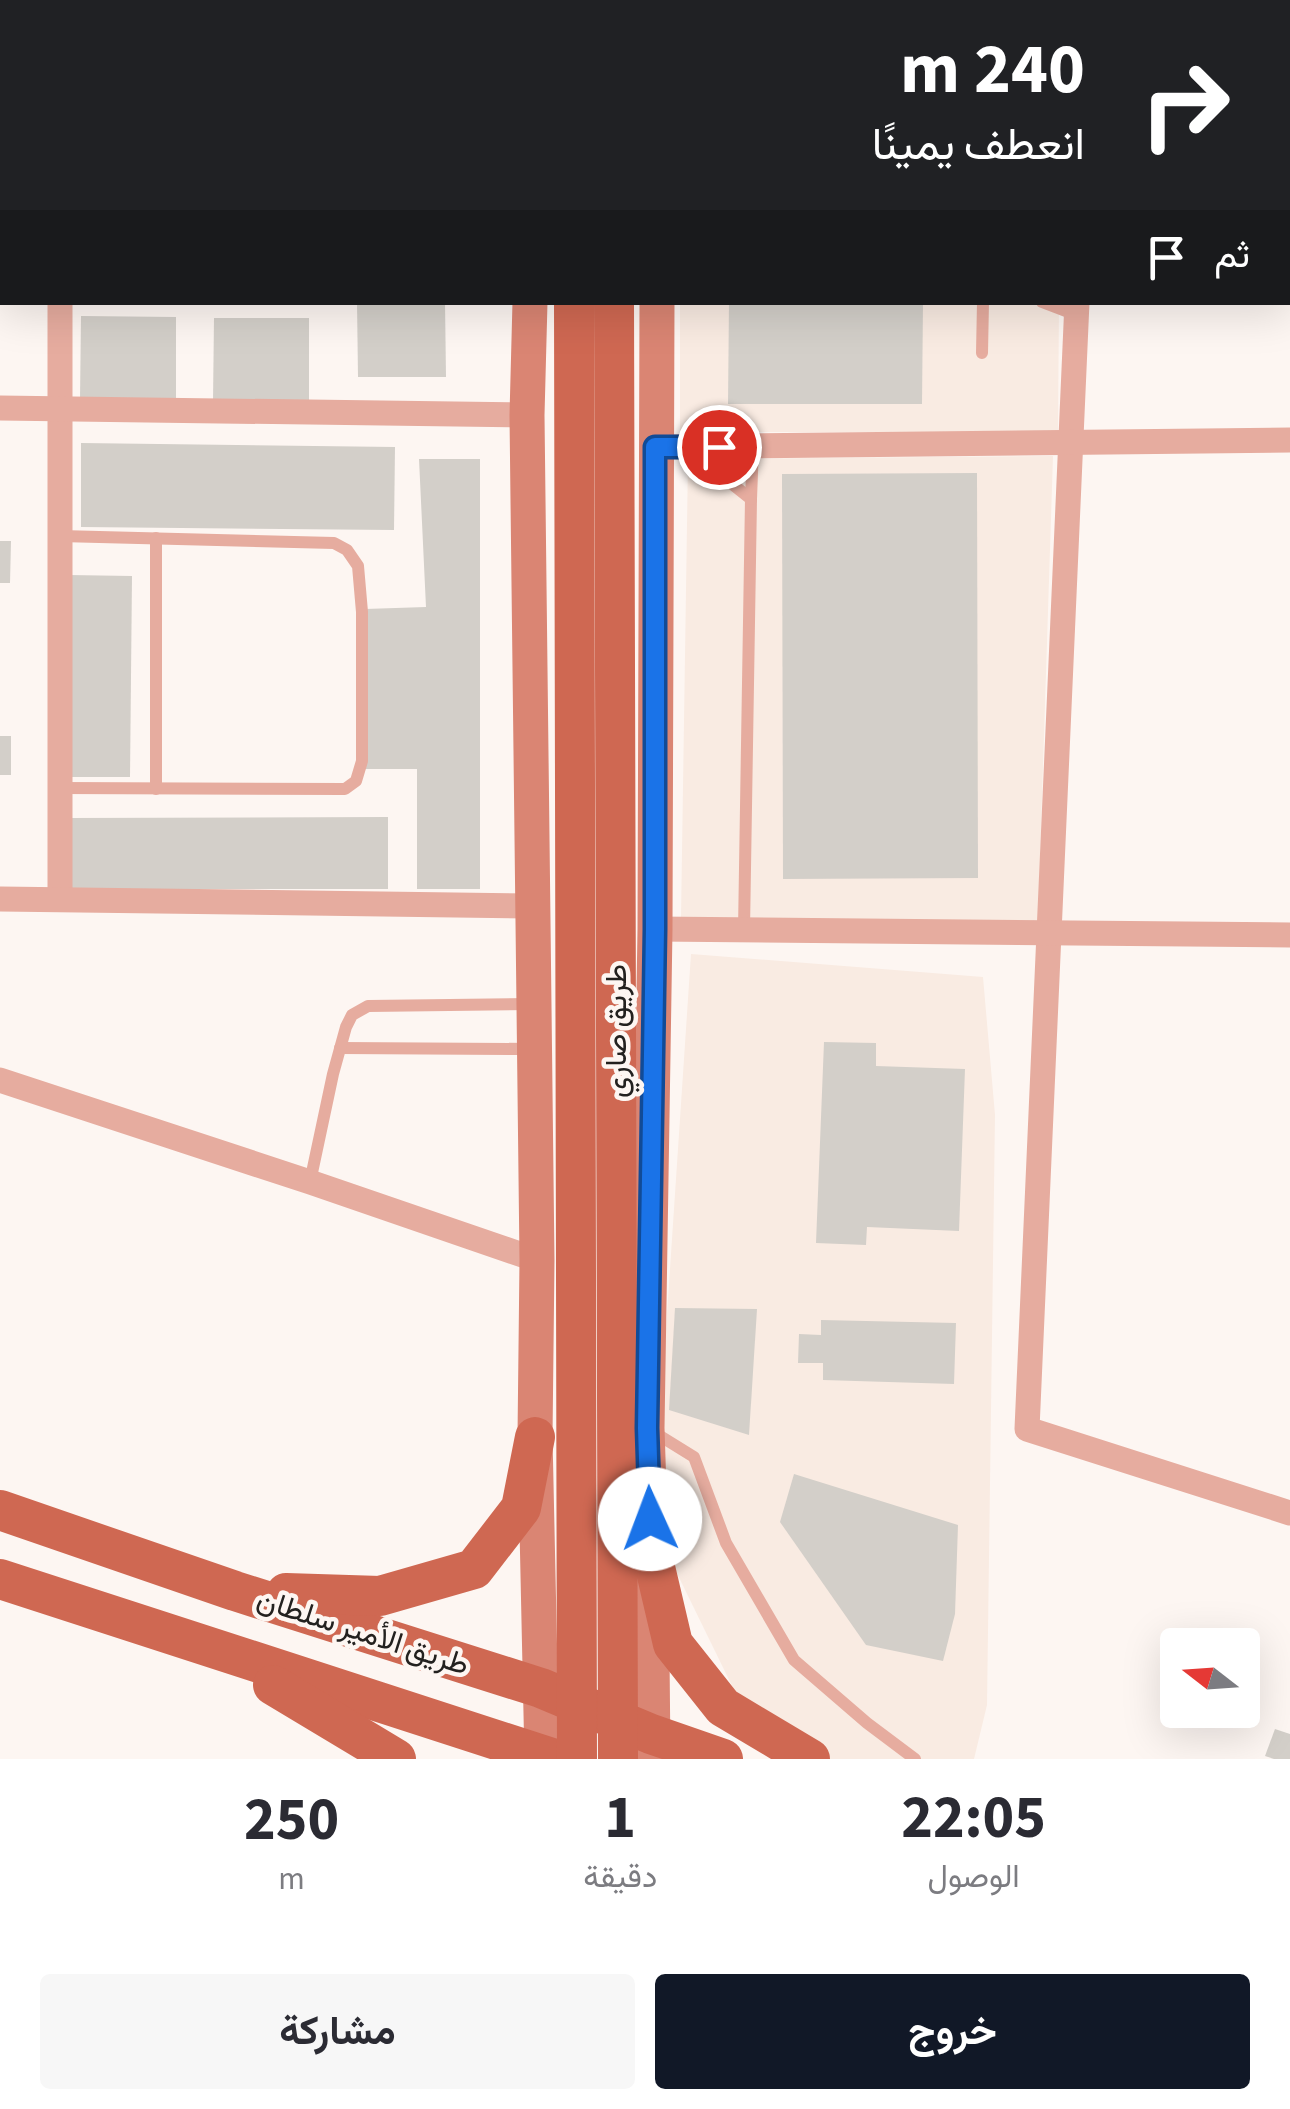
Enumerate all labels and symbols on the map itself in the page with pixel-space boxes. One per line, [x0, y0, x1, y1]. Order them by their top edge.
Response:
pin [677, 405, 762, 490]
street label: طريق صاري [595, 964, 640, 1098]
position arrow [598, 1467, 702, 1571]
street label: طريق الأمير سلطان [251, 1577, 475, 1687]
north arrow [1160, 1628, 1260, 1728]

